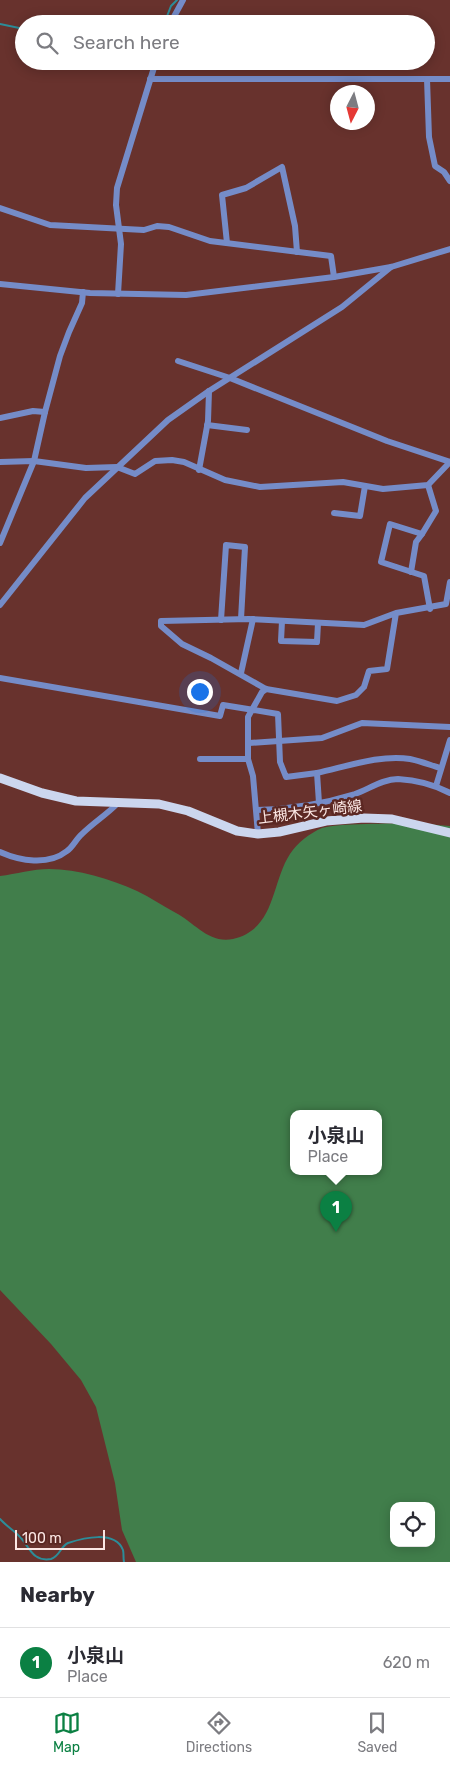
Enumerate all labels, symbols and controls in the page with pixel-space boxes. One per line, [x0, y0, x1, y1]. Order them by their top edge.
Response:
search box [15, 15, 435, 70]
icon: search [33, 29, 61, 57]
text: Search here [73, 31, 180, 54]
north arrow [330, 85, 375, 130]
your location [187, 679, 213, 705]
street label: 上槻木矢ヶ崎線 [257, 797, 363, 827]
popup [290, 1110, 382, 1175]
text: 小泉山 [307, 1124, 365, 1147]
text: Place [307, 1147, 348, 1166]
pin: 1 [320, 1191, 352, 1232]
map controls [390, 1502, 435, 1547]
button: locate [390, 1502, 435, 1547]
scale bar [15, 1527, 105, 1550]
text: 100 m [22, 1530, 62, 1547]
text: Nearby [20, 1582, 95, 1607]
text: 小泉山 [67, 1644, 124, 1667]
text: 1 [32, 1653, 40, 1672]
text: 620 m [383, 1653, 430, 1672]
text: Place [67, 1667, 108, 1686]
tab: Map [53, 1709, 81, 1756]
tab: Directions [186, 1709, 252, 1756]
tab: Saved [357, 1709, 397, 1756]

